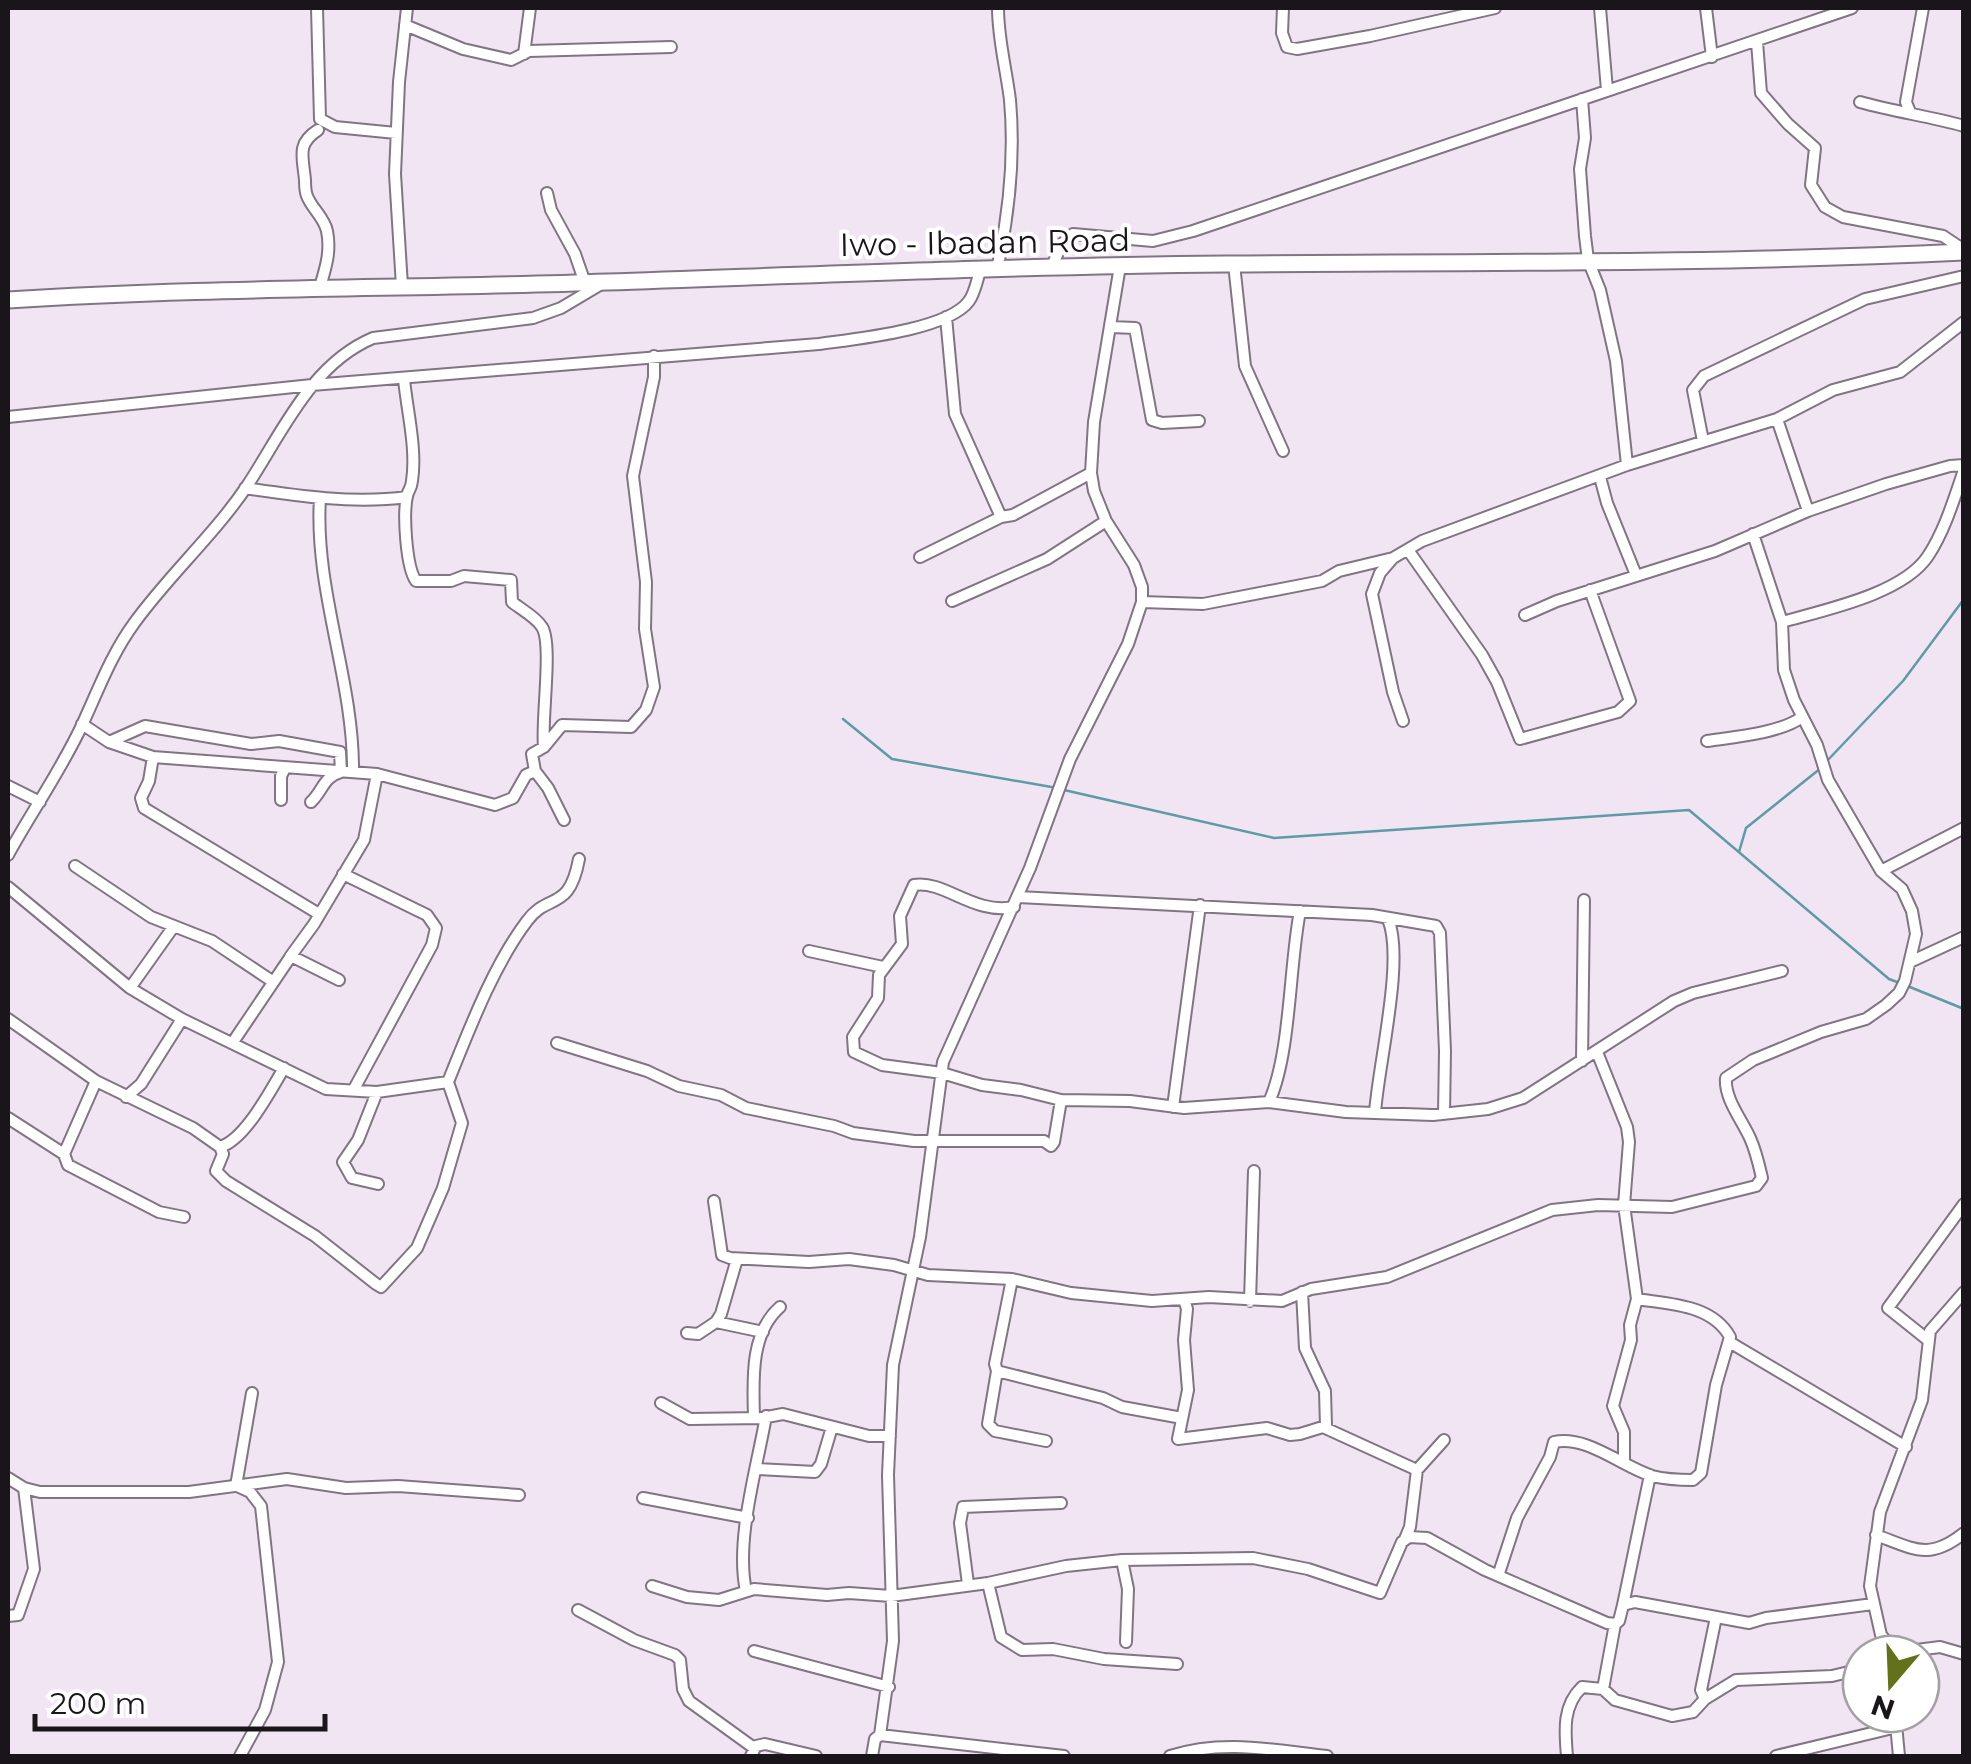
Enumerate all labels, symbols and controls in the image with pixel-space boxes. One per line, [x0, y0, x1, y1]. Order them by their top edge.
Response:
street label: Iwo - Ibadan Road [839, 220, 1131, 264]
north arrow [1841, 1634, 1941, 1734]
scale bar [35, 1669, 325, 1731]
text: 200 m [50, 1685, 146, 1722]
text: N [1867, 1688, 1899, 1727]

